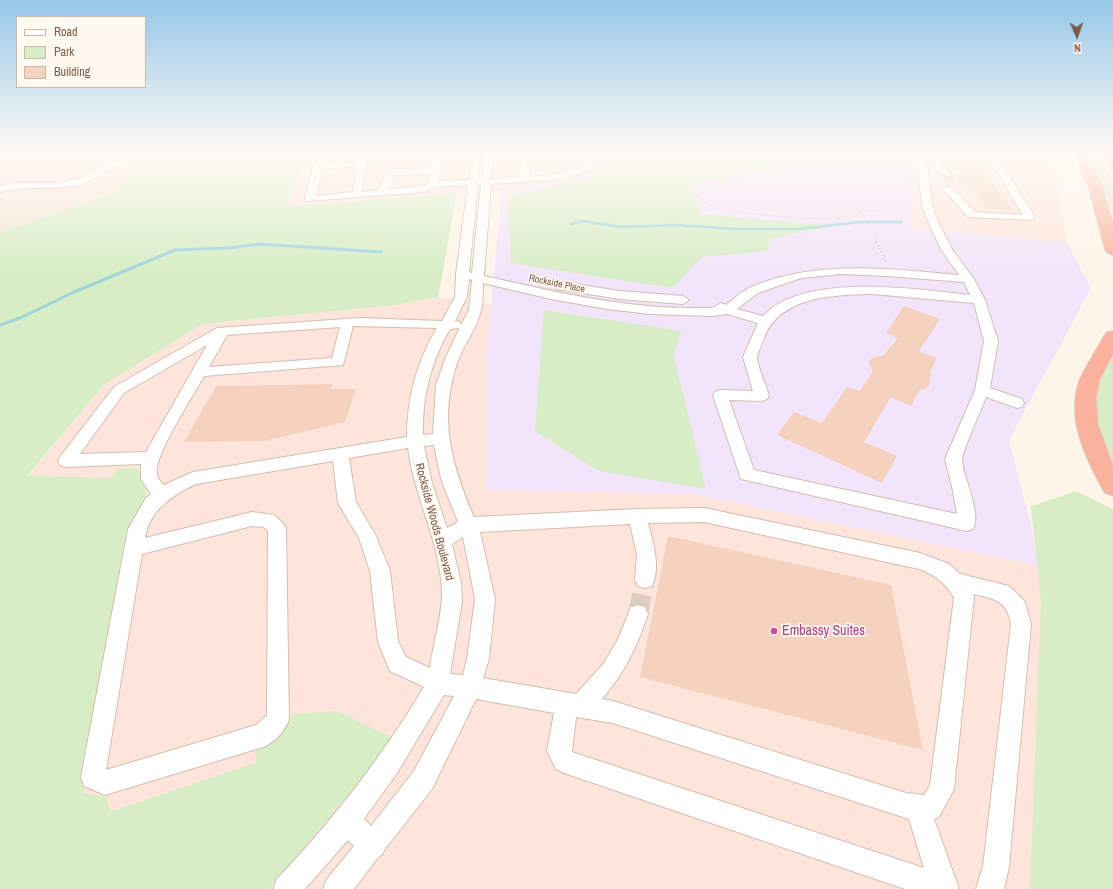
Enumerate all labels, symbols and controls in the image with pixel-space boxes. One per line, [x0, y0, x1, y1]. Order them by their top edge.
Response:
legend [16, 16, 146, 88]
north arrow [1057, 16, 1097, 56]
text: Road [54, 24, 78, 40]
text: N [1074, 41, 1081, 55]
text: Park [54, 44, 74, 60]
text: Building [54, 64, 90, 80]
street label: Rockside Place [528, 272, 586, 296]
street label: Rockside Woods Boulevard [411, 462, 457, 582]
place label: Embassy Suites [782, 623, 865, 639]
marker: Embassy Suites [769, 626, 779, 636]

